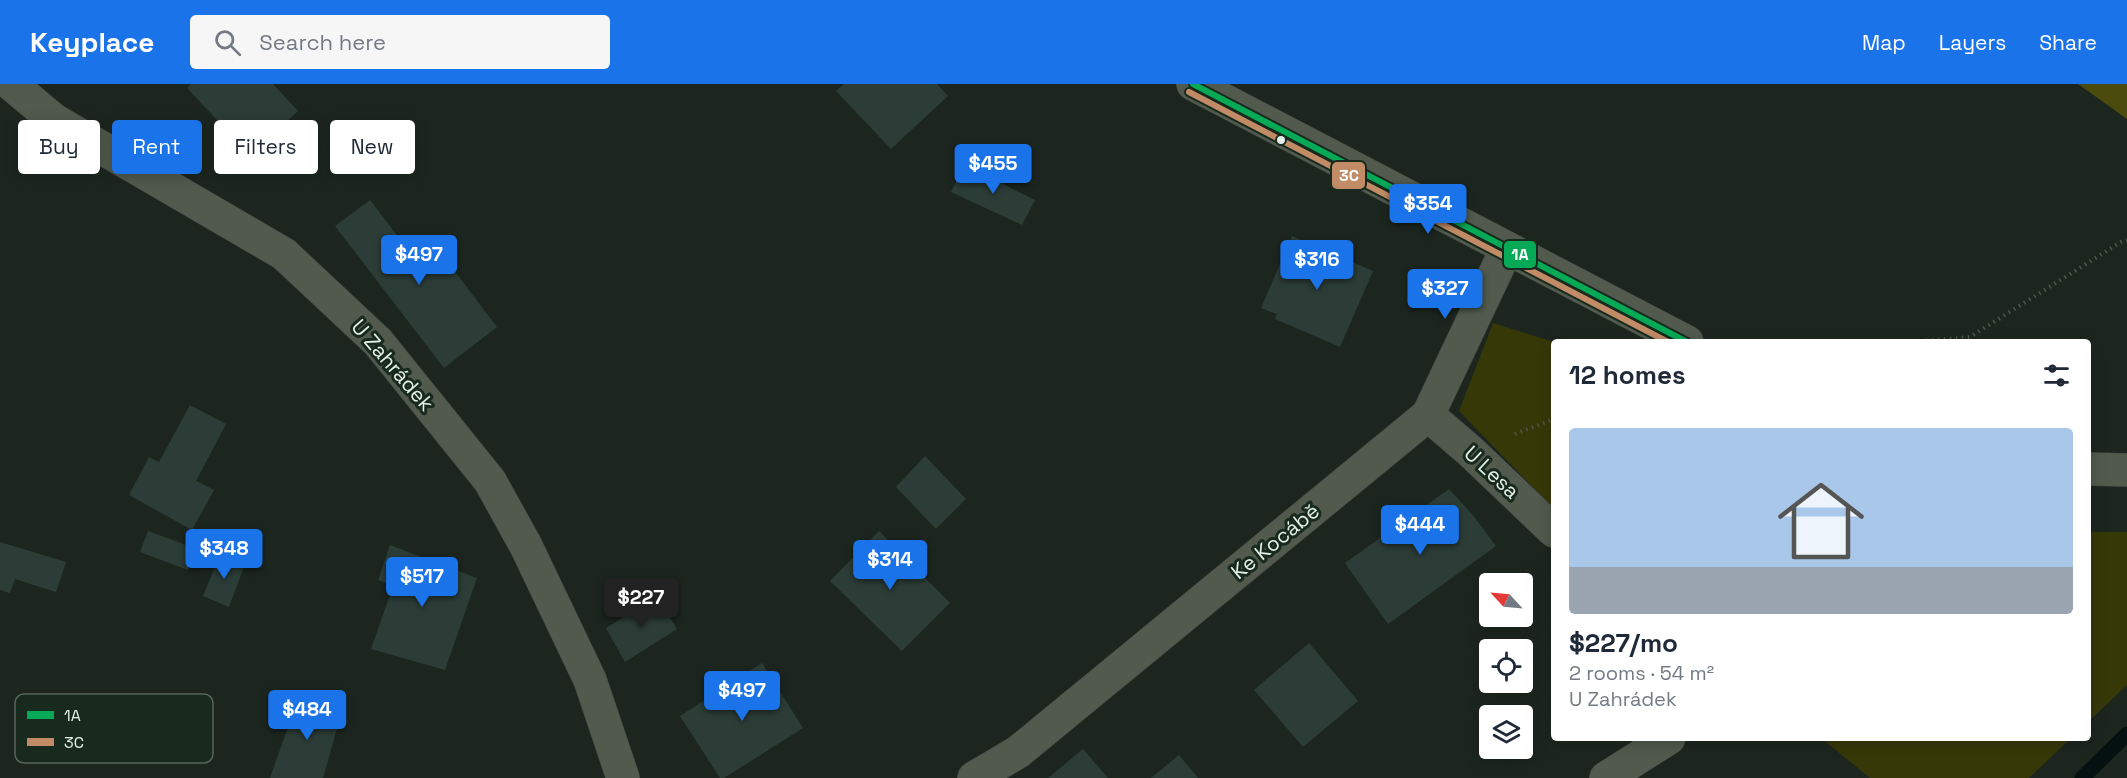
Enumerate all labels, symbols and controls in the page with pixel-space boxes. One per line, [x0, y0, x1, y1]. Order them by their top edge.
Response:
search box [190, 15, 610, 69]
text: Keyplace [30, 24, 154, 60]
icon: search [211, 26, 244, 59]
text: Search here [259, 28, 386, 56]
text: Map [1862, 29, 1906, 56]
text: Layers [1939, 29, 2006, 56]
text: Share [2039, 29, 2097, 56]
chip: Buy [18, 120, 100, 174]
chip: Rent [112, 120, 202, 174]
chip: Filters [214, 120, 318, 174]
chip: New [330, 120, 415, 174]
unlabelled marker [1275, 134, 1287, 146]
pin: $455 [957, 144, 1029, 195]
text: $455 [969, 150, 1017, 176]
line badge: 3C [1331, 161, 1366, 190]
text: 3C [1339, 165, 1359, 186]
pin: $354 [1392, 184, 1464, 235]
text: $354 [1404, 190, 1453, 216]
pin: $497 [383, 235, 455, 286]
pin: $316 [1281, 240, 1353, 291]
line badge: 1A [1503, 240, 1537, 269]
text: $497 [395, 241, 443, 267]
text: 1A [1511, 244, 1529, 265]
text: $316 [1294, 246, 1340, 272]
pin: $327 [1409, 269, 1481, 320]
text: $327 [1421, 275, 1469, 301]
street label: U Zahrádek [346, 313, 440, 417]
text: 12 homes [1569, 358, 1686, 392]
icon: filters [2040, 359, 2073, 392]
street label: U Lesa [1459, 440, 1525, 504]
icon: home [1767, 467, 1875, 575]
street label: Ke Kocábě [1225, 497, 1325, 585]
pin: $444 [1384, 505, 1456, 556]
text: $444 [1395, 511, 1445, 537]
pin: $348 [188, 529, 260, 580]
text: $348 [200, 535, 249, 561]
pin: $314 [854, 540, 926, 591]
text: $314 [867, 546, 913, 572]
pin: $517 [386, 557, 458, 608]
text: $517 [400, 563, 444, 589]
north arrow [1479, 573, 1533, 627]
map controls [1479, 573, 1533, 759]
pin: $227 [605, 578, 677, 629]
text: $227 [618, 584, 664, 610]
text: $227/mo [1569, 626, 1678, 660]
button: locate [1479, 639, 1533, 693]
text: 2 rooms · 54 m² [1569, 660, 1714, 686]
pin: $497 [706, 671, 778, 722]
text: $497 [718, 677, 766, 703]
text: U Zahrádek [1569, 686, 1677, 712]
pin: $484 [271, 690, 343, 741]
legend [15, 694, 213, 763]
text: $484 [282, 696, 332, 722]
text: 1A [64, 705, 81, 726]
button: layers [1479, 705, 1533, 759]
text: 3C [64, 732, 84, 753]

